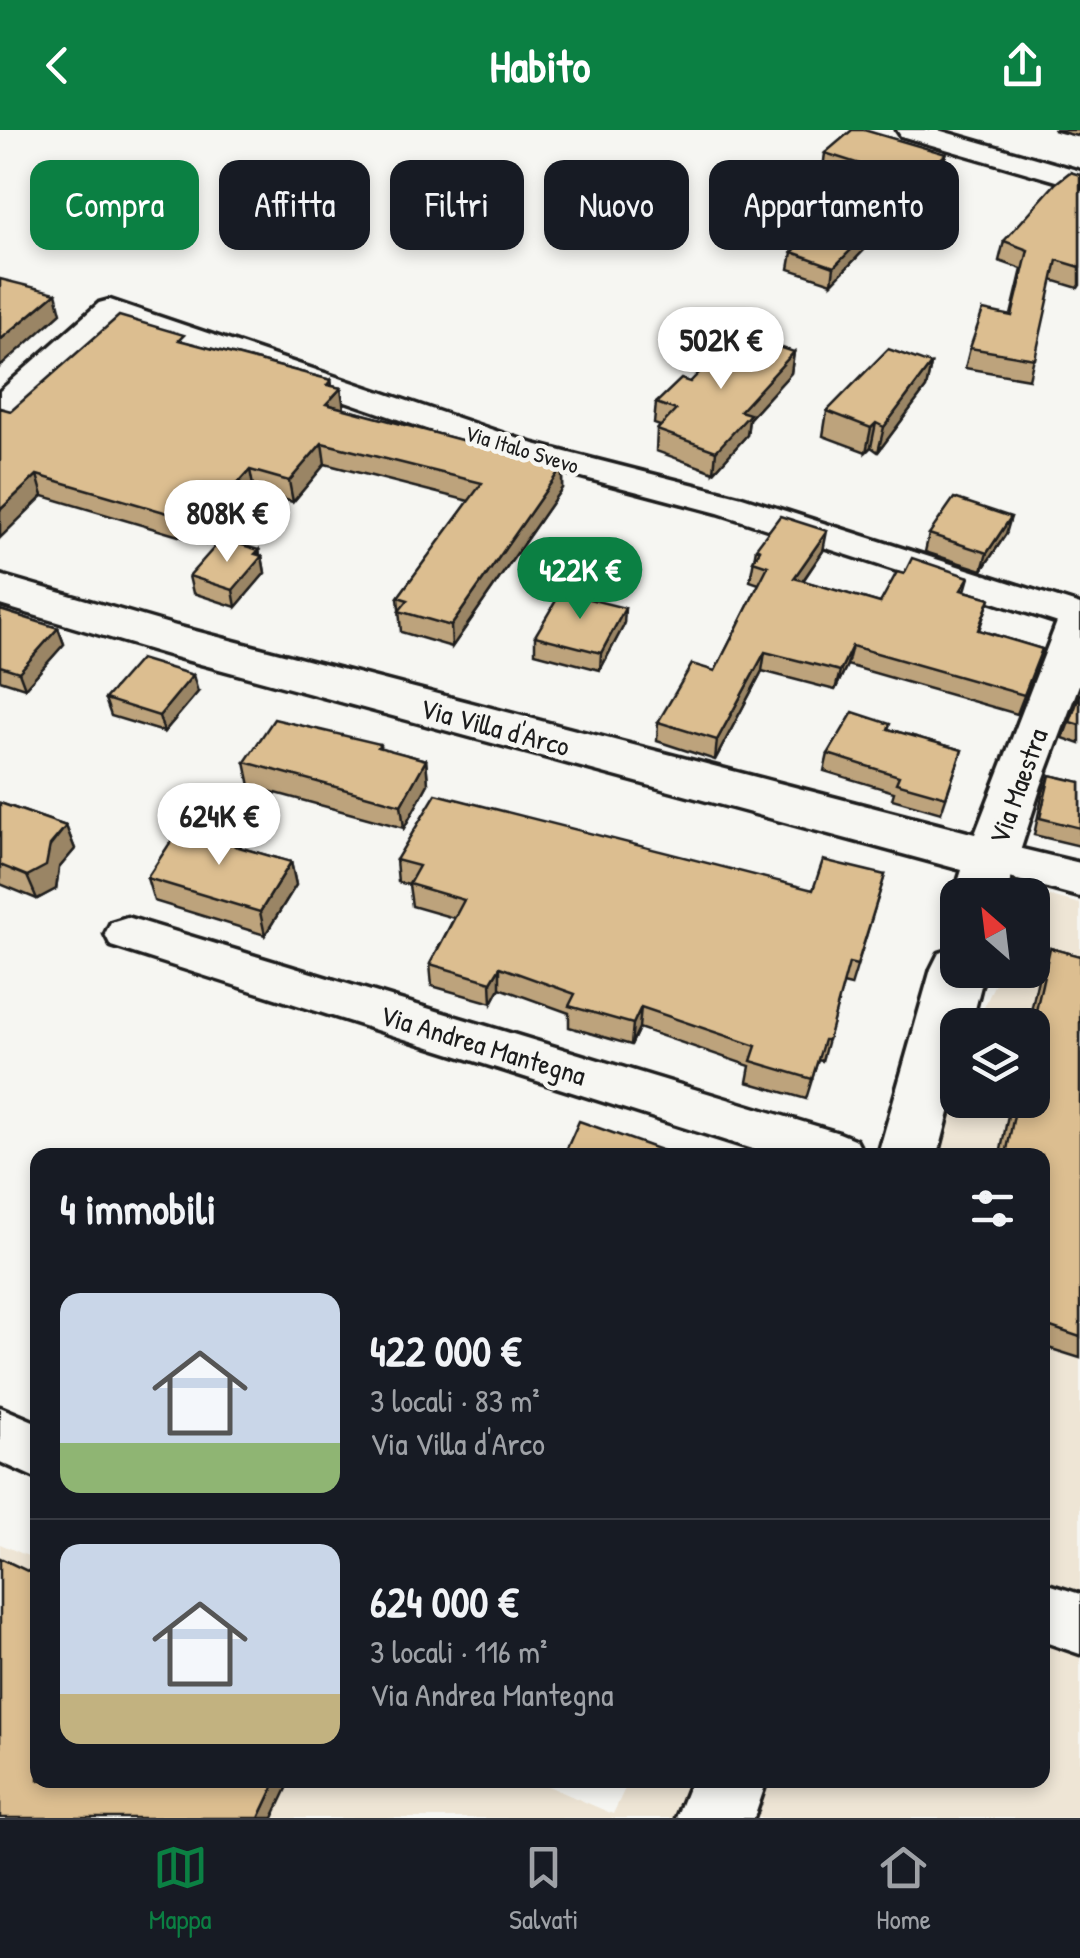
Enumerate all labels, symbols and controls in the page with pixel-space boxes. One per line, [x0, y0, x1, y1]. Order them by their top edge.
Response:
text: Habito [490, 35, 590, 96]
icon: back [30, 38, 85, 93]
icon: share [995, 38, 1050, 93]
chip: Compra [30, 160, 199, 250]
chip: Affitta [219, 160, 370, 250]
chip: Filtri [390, 160, 524, 250]
chip: Nuovo [544, 160, 689, 250]
chip: Appartamento [709, 160, 959, 250]
pin: 502K € [640, 307, 802, 392]
text: 502K € [680, 318, 762, 361]
street label: Via Italo Svevo [461, 417, 583, 481]
pin: 808K € [146, 480, 308, 565]
text: 808K € [186, 491, 268, 534]
pin: 422K € [499, 537, 661, 622]
text: 422K € [539, 548, 621, 591]
street label: Via Villa d'Arco [416, 689, 574, 765]
street label: Via Maestra [980, 723, 1056, 849]
pin: 624K € [138, 783, 300, 868]
text: 624K € [179, 794, 259, 837]
north arrow [940, 878, 1050, 988]
map controls [940, 878, 1050, 1118]
street label: Via Andrea Mantegna [376, 996, 590, 1094]
button: layers [940, 1008, 1050, 1118]
text: 4 immobili [60, 1180, 216, 1237]
icon: filters [965, 1181, 1020, 1236]
text: 422 000 € [370, 1322, 521, 1379]
icon: home [140, 1333, 260, 1453]
text: 3 locali · 83 m² [370, 1379, 540, 1422]
text: Via Villa d'Arco [370, 1422, 545, 1465]
text: 624 000 € [370, 1573, 518, 1630]
icon: home [140, 1584, 260, 1704]
text: 3 locali · 116 m² [370, 1630, 547, 1673]
text: Via Andrea Mantegna [370, 1673, 614, 1716]
tab: Mappa [149, 1840, 211, 1938]
tab: Salvati [509, 1840, 578, 1938]
tab: Home [876, 1840, 931, 1938]

